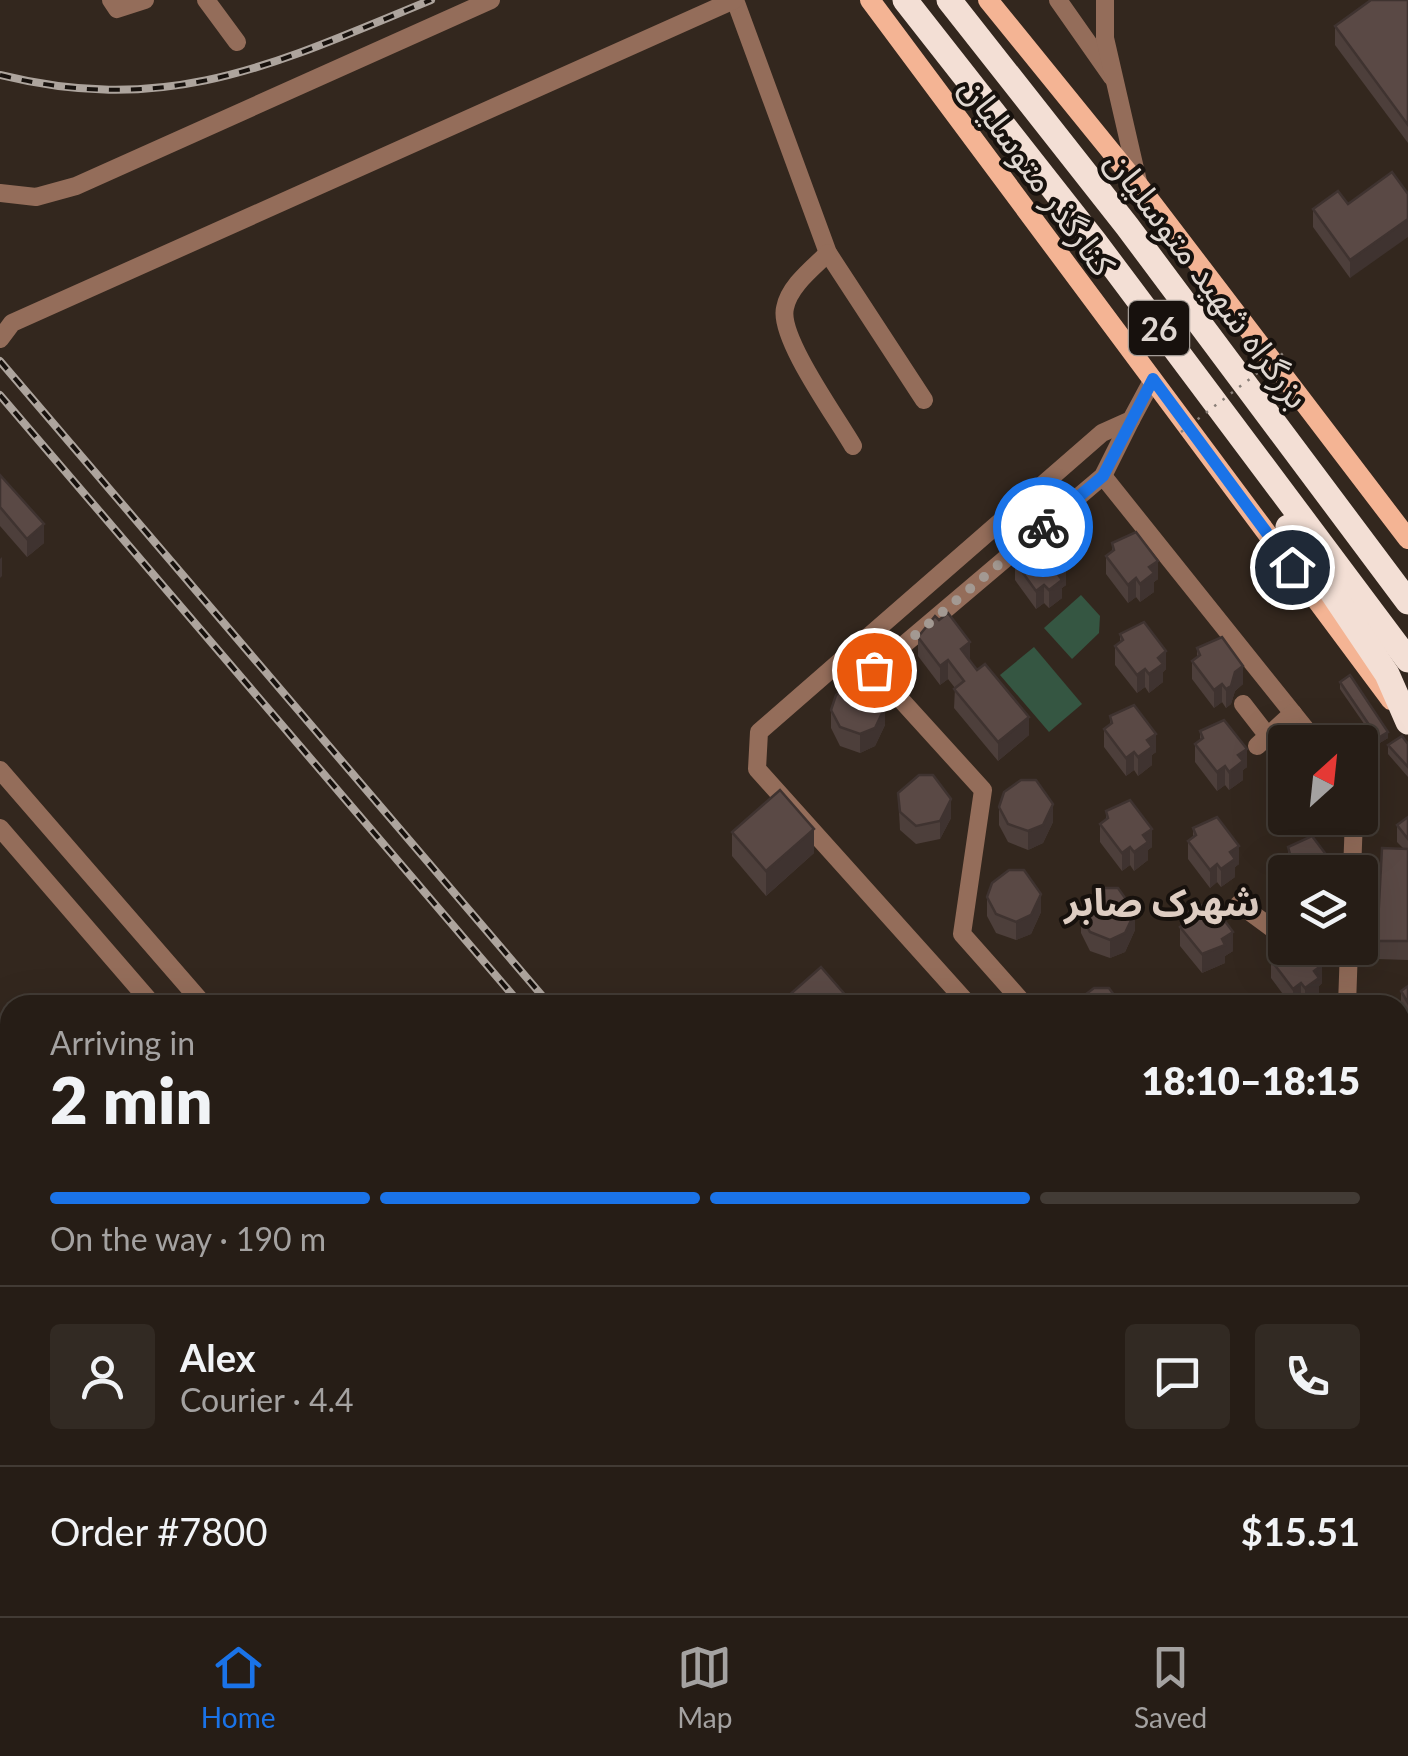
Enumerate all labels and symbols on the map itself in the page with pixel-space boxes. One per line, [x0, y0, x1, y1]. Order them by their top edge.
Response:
street label: کنارگذر متوسلیان [951, 67, 1126, 284]
street label: بزرگراه شهید متوسلیان [1097, 141, 1320, 417]
road number: 26 [1129, 301, 1189, 355]
courier [993, 477, 1093, 577]
pin [1250, 525, 1335, 610]
pin [832, 628, 917, 713]
north arrow [1268, 725, 1378, 835]
district label: شهرک صابر [1062, 878, 1260, 925]

